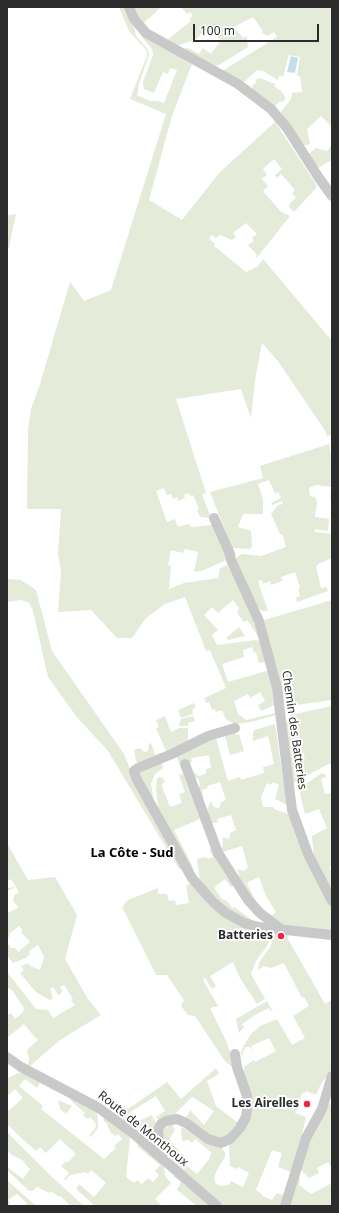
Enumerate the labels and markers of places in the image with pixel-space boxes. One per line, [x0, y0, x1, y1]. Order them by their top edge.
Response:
place label: Batteries [218, 929, 273, 943]
marker: Batteries [276, 931, 286, 941]
place label: Les Airelles [231, 1097, 299, 1111]
marker: Les Airelles [302, 1099, 312, 1109]

